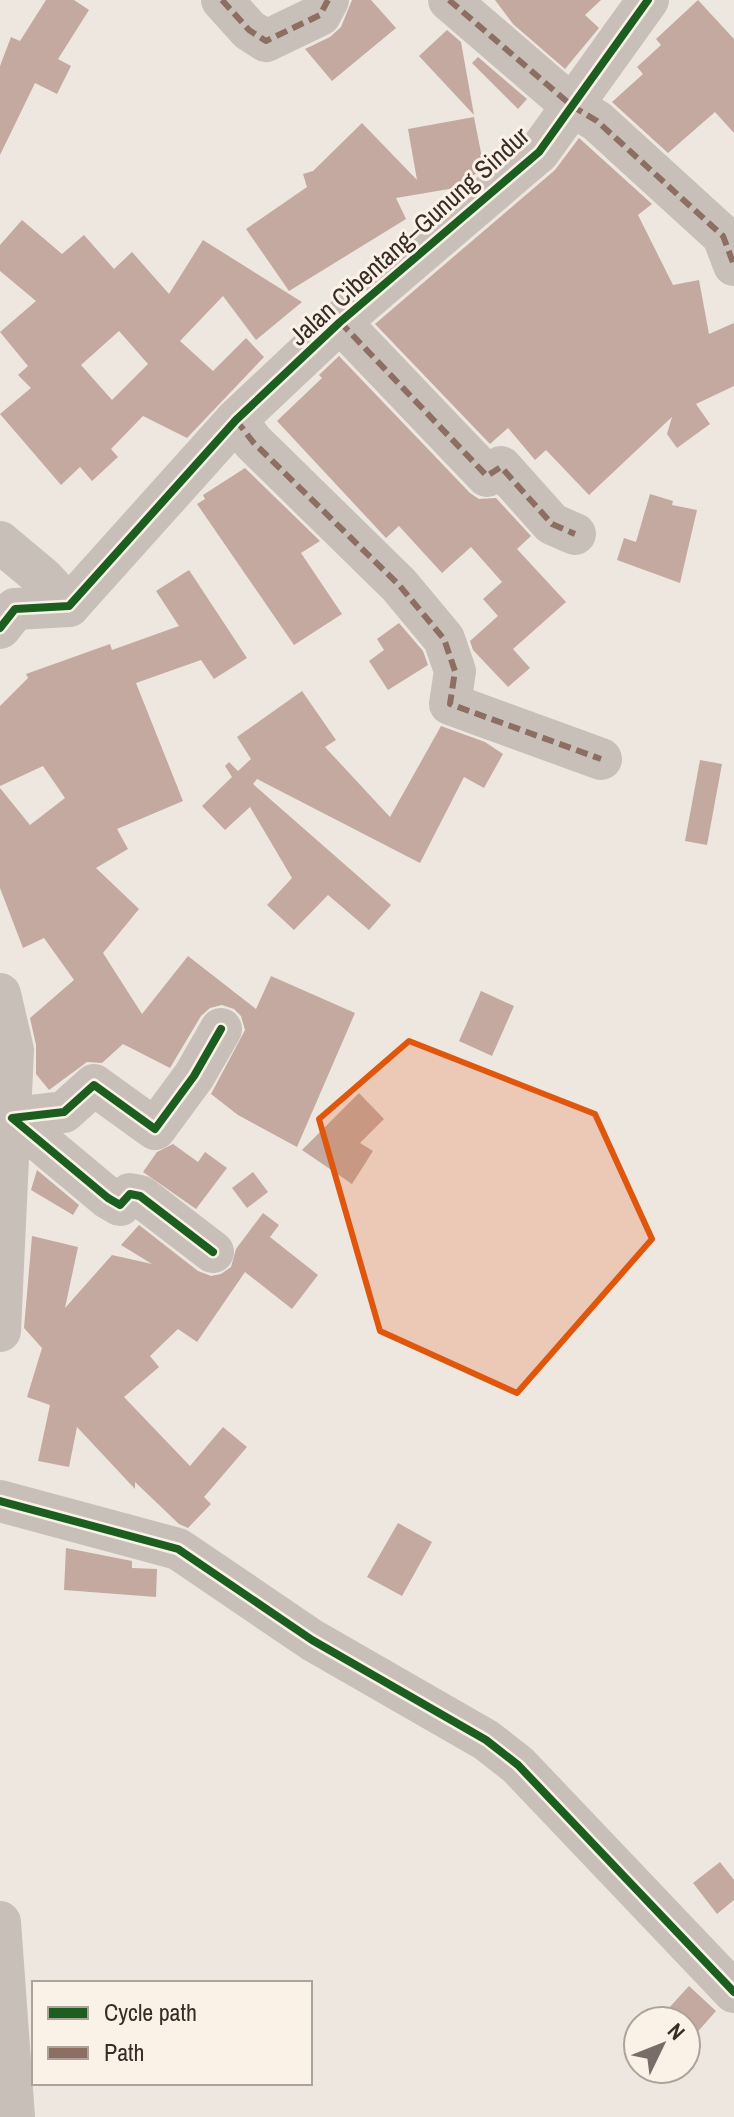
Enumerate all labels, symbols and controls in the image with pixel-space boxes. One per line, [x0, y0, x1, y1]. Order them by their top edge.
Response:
street label: Jalan Cibentang–Gunung Sindur [281, 118, 536, 353]
legend [32, 1981, 312, 2085]
text: Cycle path [104, 1996, 197, 2028]
north arrow [622, 2005, 702, 2085]
text: N [661, 2016, 692, 2046]
text: Path [104, 2036, 145, 2068]

